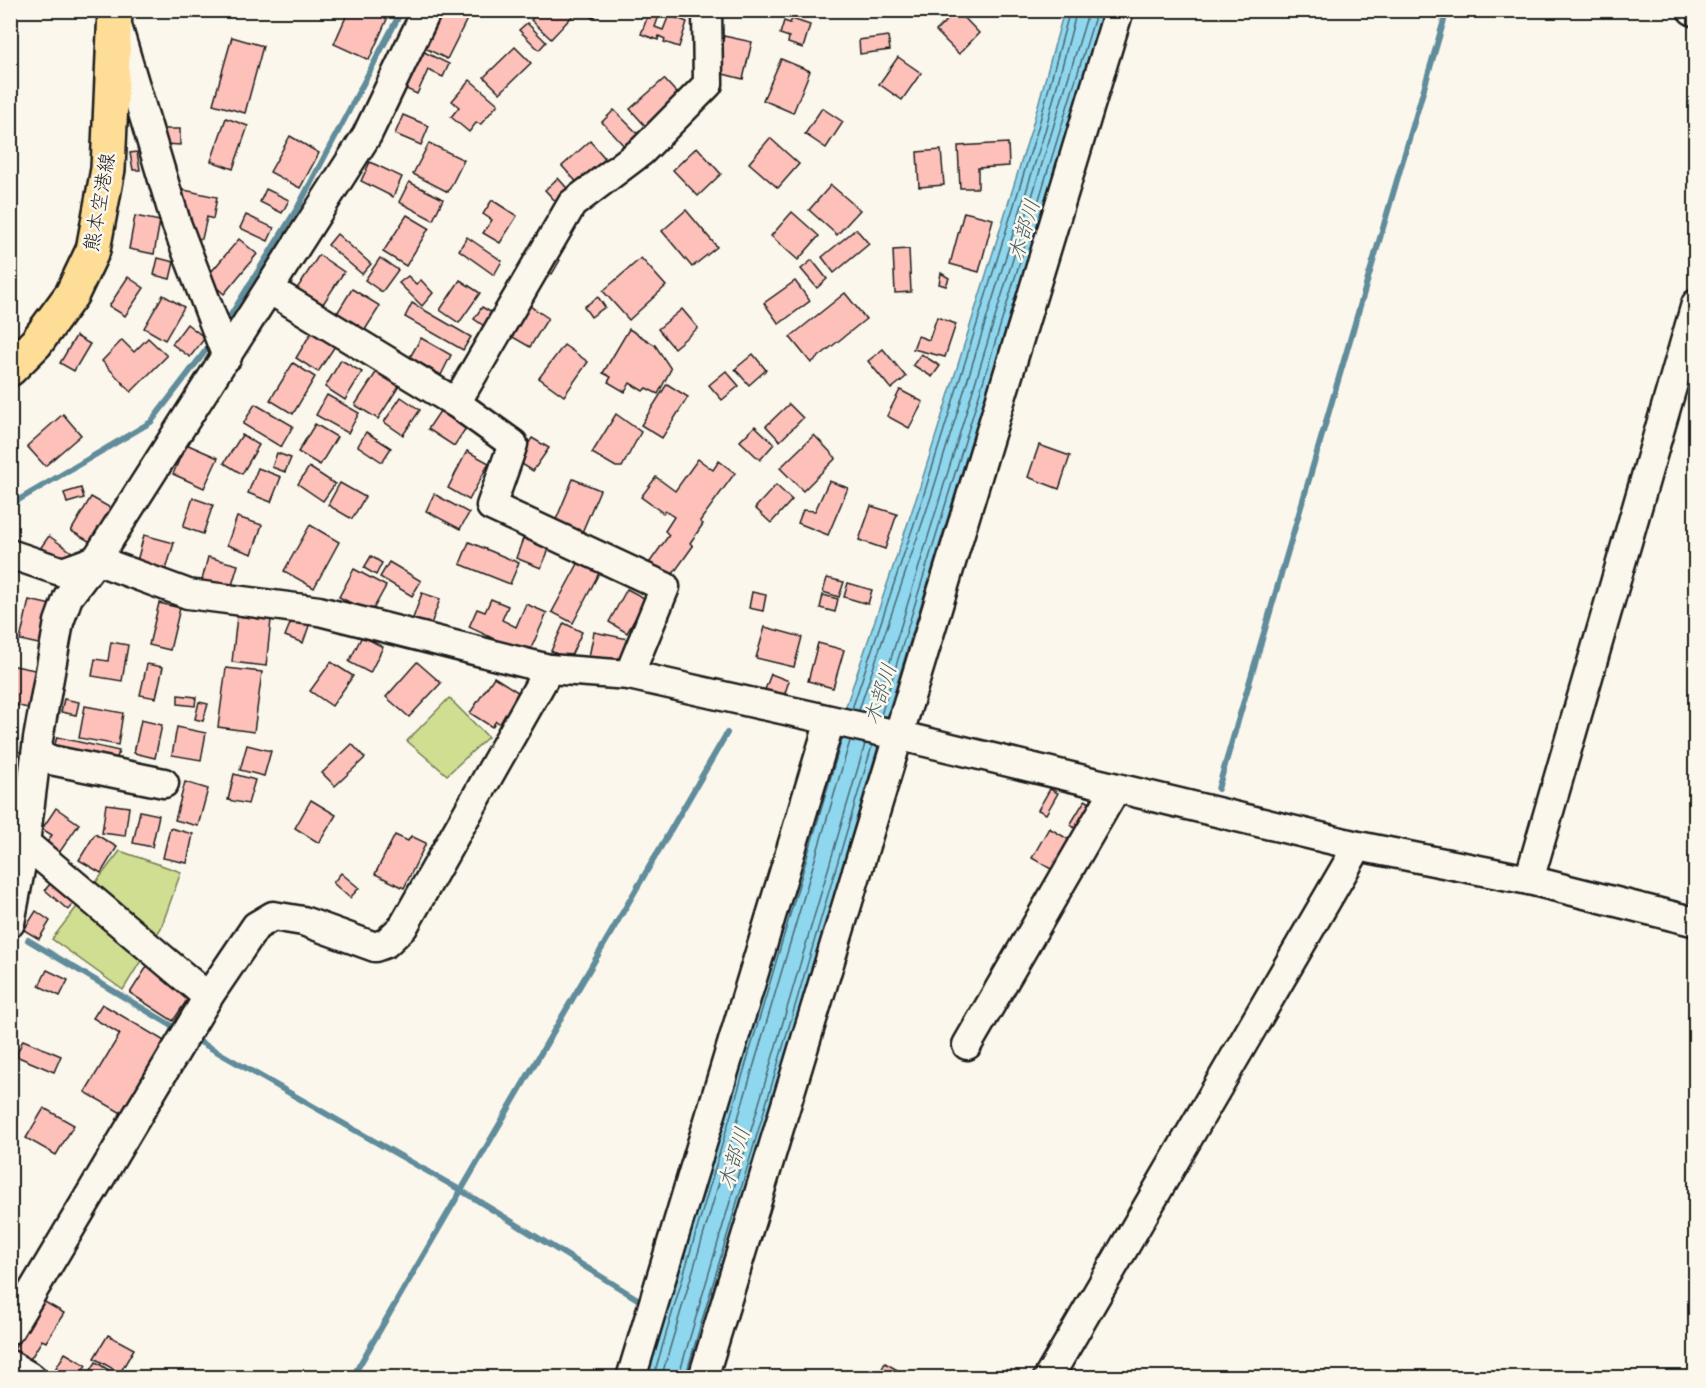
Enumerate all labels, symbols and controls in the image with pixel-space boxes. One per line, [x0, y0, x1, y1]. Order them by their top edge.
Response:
street label: 熊本空港線 [81, 151, 122, 254]
water label: 木部川 [1005, 197, 1049, 265]
water label: 木部川 [861, 661, 905, 729]
water label: 木部川 [715, 1125, 759, 1193]

